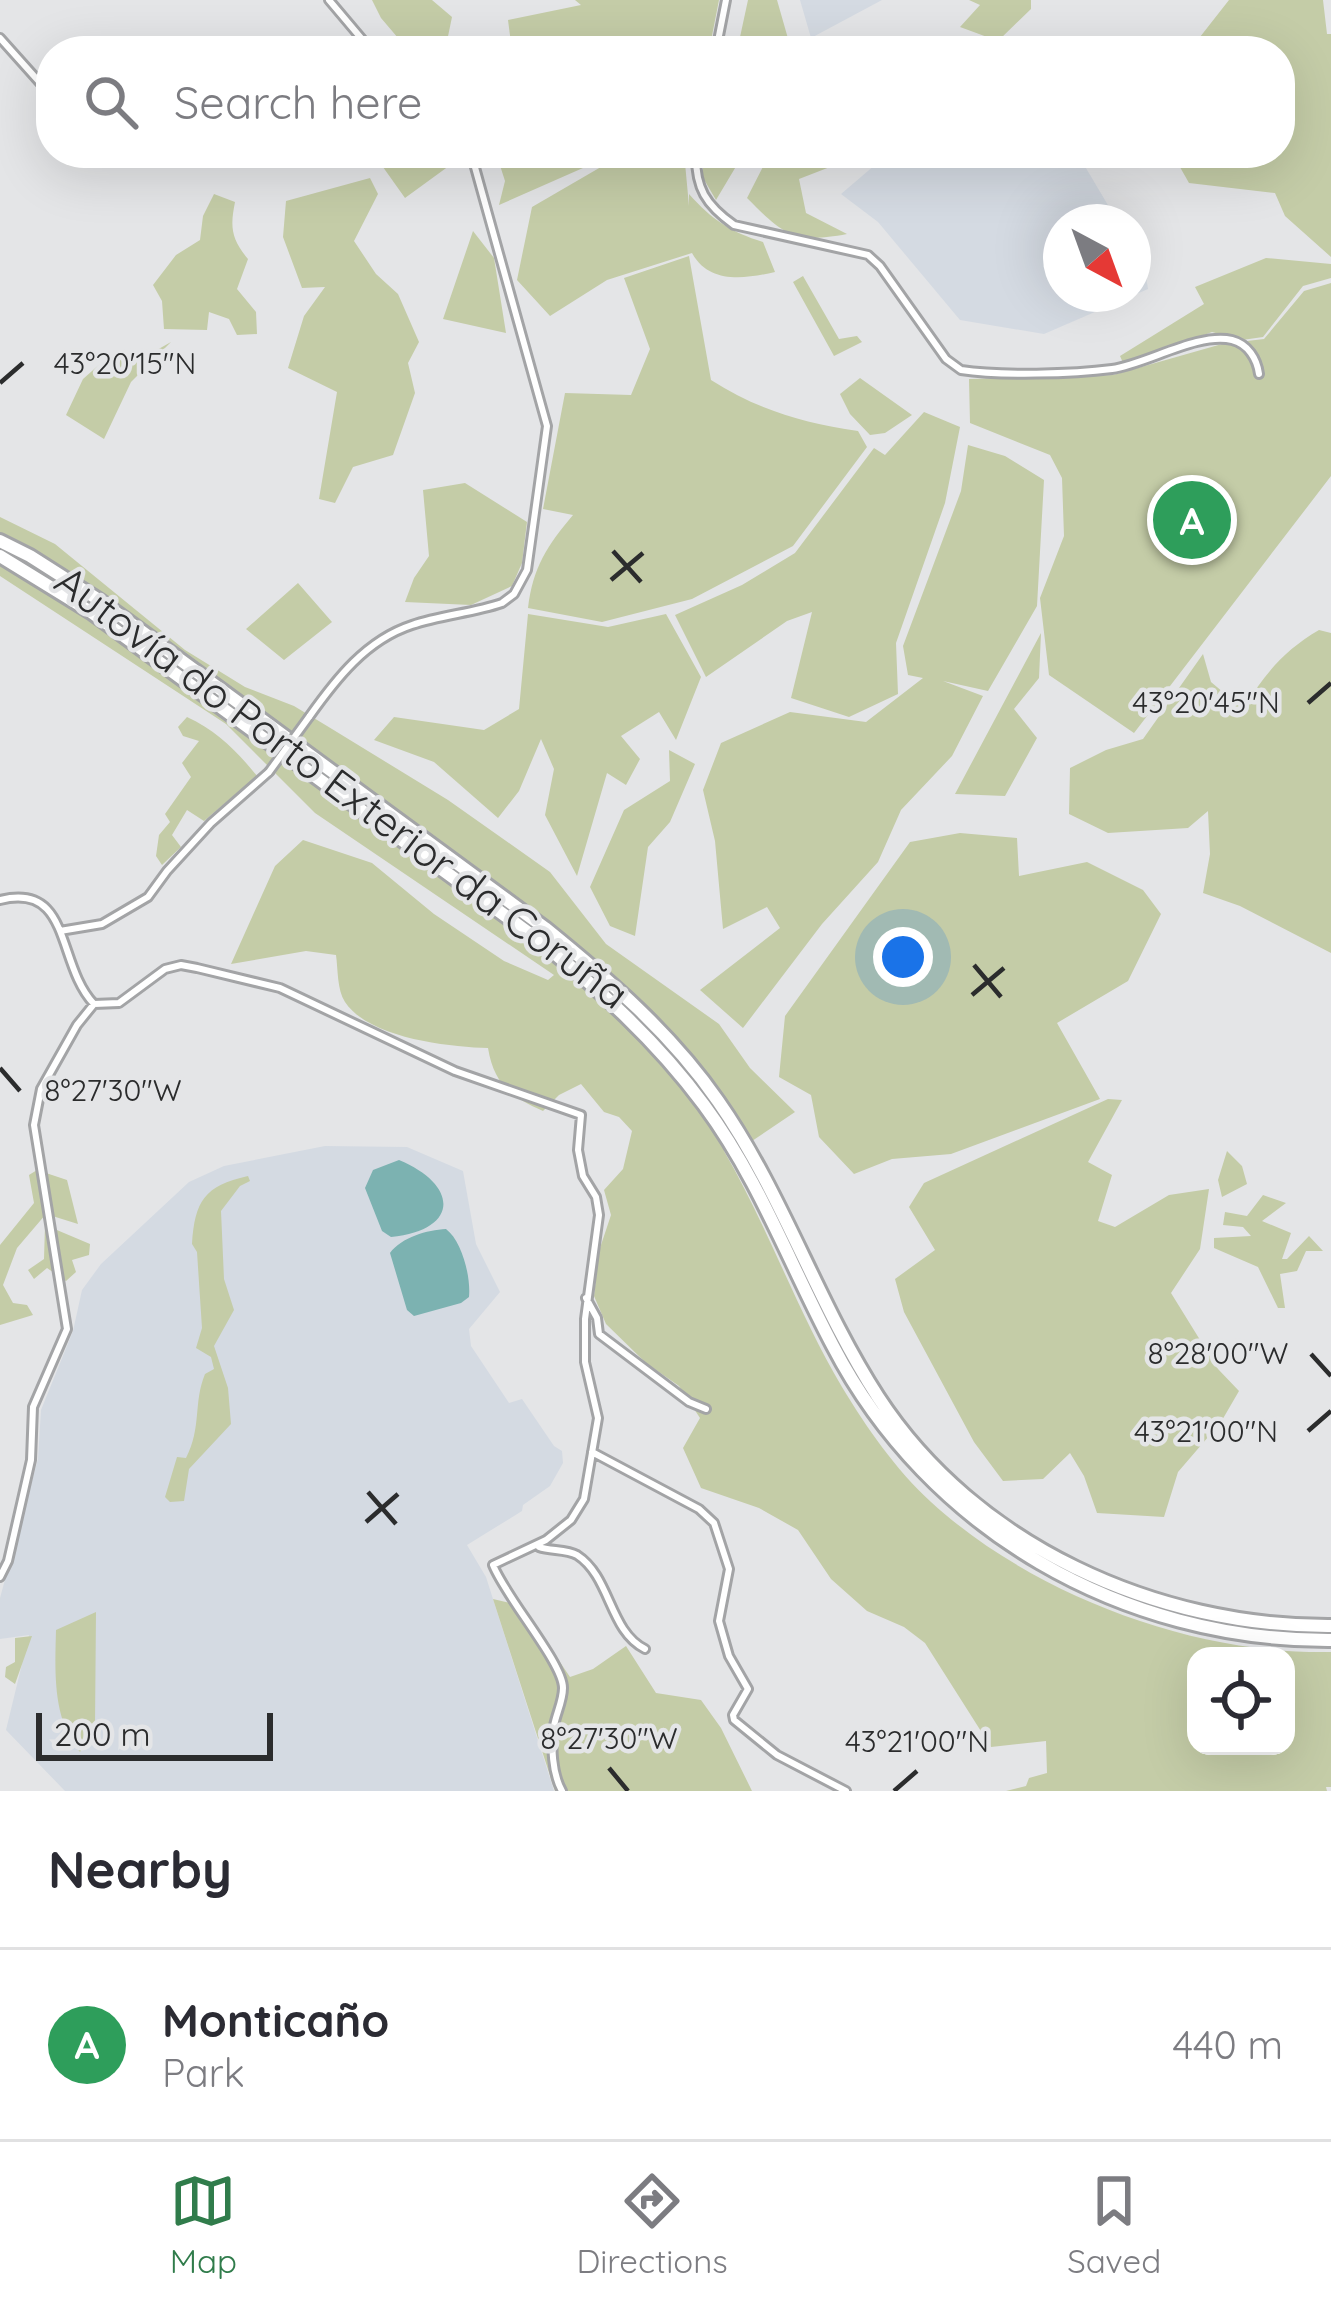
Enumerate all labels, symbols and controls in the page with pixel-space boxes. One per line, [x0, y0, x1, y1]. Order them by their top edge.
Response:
search box [36, 36, 1295, 168]
icon: search [78, 69, 144, 135]
text: Search here [174, 74, 422, 130]
north arrow [1043, 204, 1151, 312]
text: 43°20'15"N [54, 344, 196, 382]
pin: A [1153, 475, 1231, 565]
street label: Autovía do Porto Exterior da Coruña [45, 553, 640, 1020]
text: 43°20'45"N [1132, 683, 1280, 721]
your location [873, 927, 933, 987]
text: 8°27'30"W [44, 1071, 182, 1109]
text: 8°28'00"W [1148, 1334, 1288, 1372]
text: 43°21'00"N [1134, 1412, 1278, 1450]
map controls [1187, 1647, 1295, 1755]
button: locate [1187, 1647, 1295, 1755]
scale bar [36, 1707, 273, 1760]
text: 200 m [54, 1713, 151, 1754]
text: 8°27'30"W [540, 1719, 678, 1757]
text: 43°21'00"N [845, 1722, 989, 1760]
text: Nearby [48, 1837, 232, 1901]
text: Monticaño [162, 1992, 389, 2048]
text: A [75, 2020, 99, 2069]
text: 440 m [1172, 2020, 1283, 2069]
text: Park [162, 2048, 245, 2097]
tab: Map [170, 2168, 237, 2281]
tab: Directions [576, 2168, 728, 2281]
tab: Saved [1067, 2168, 1161, 2281]

